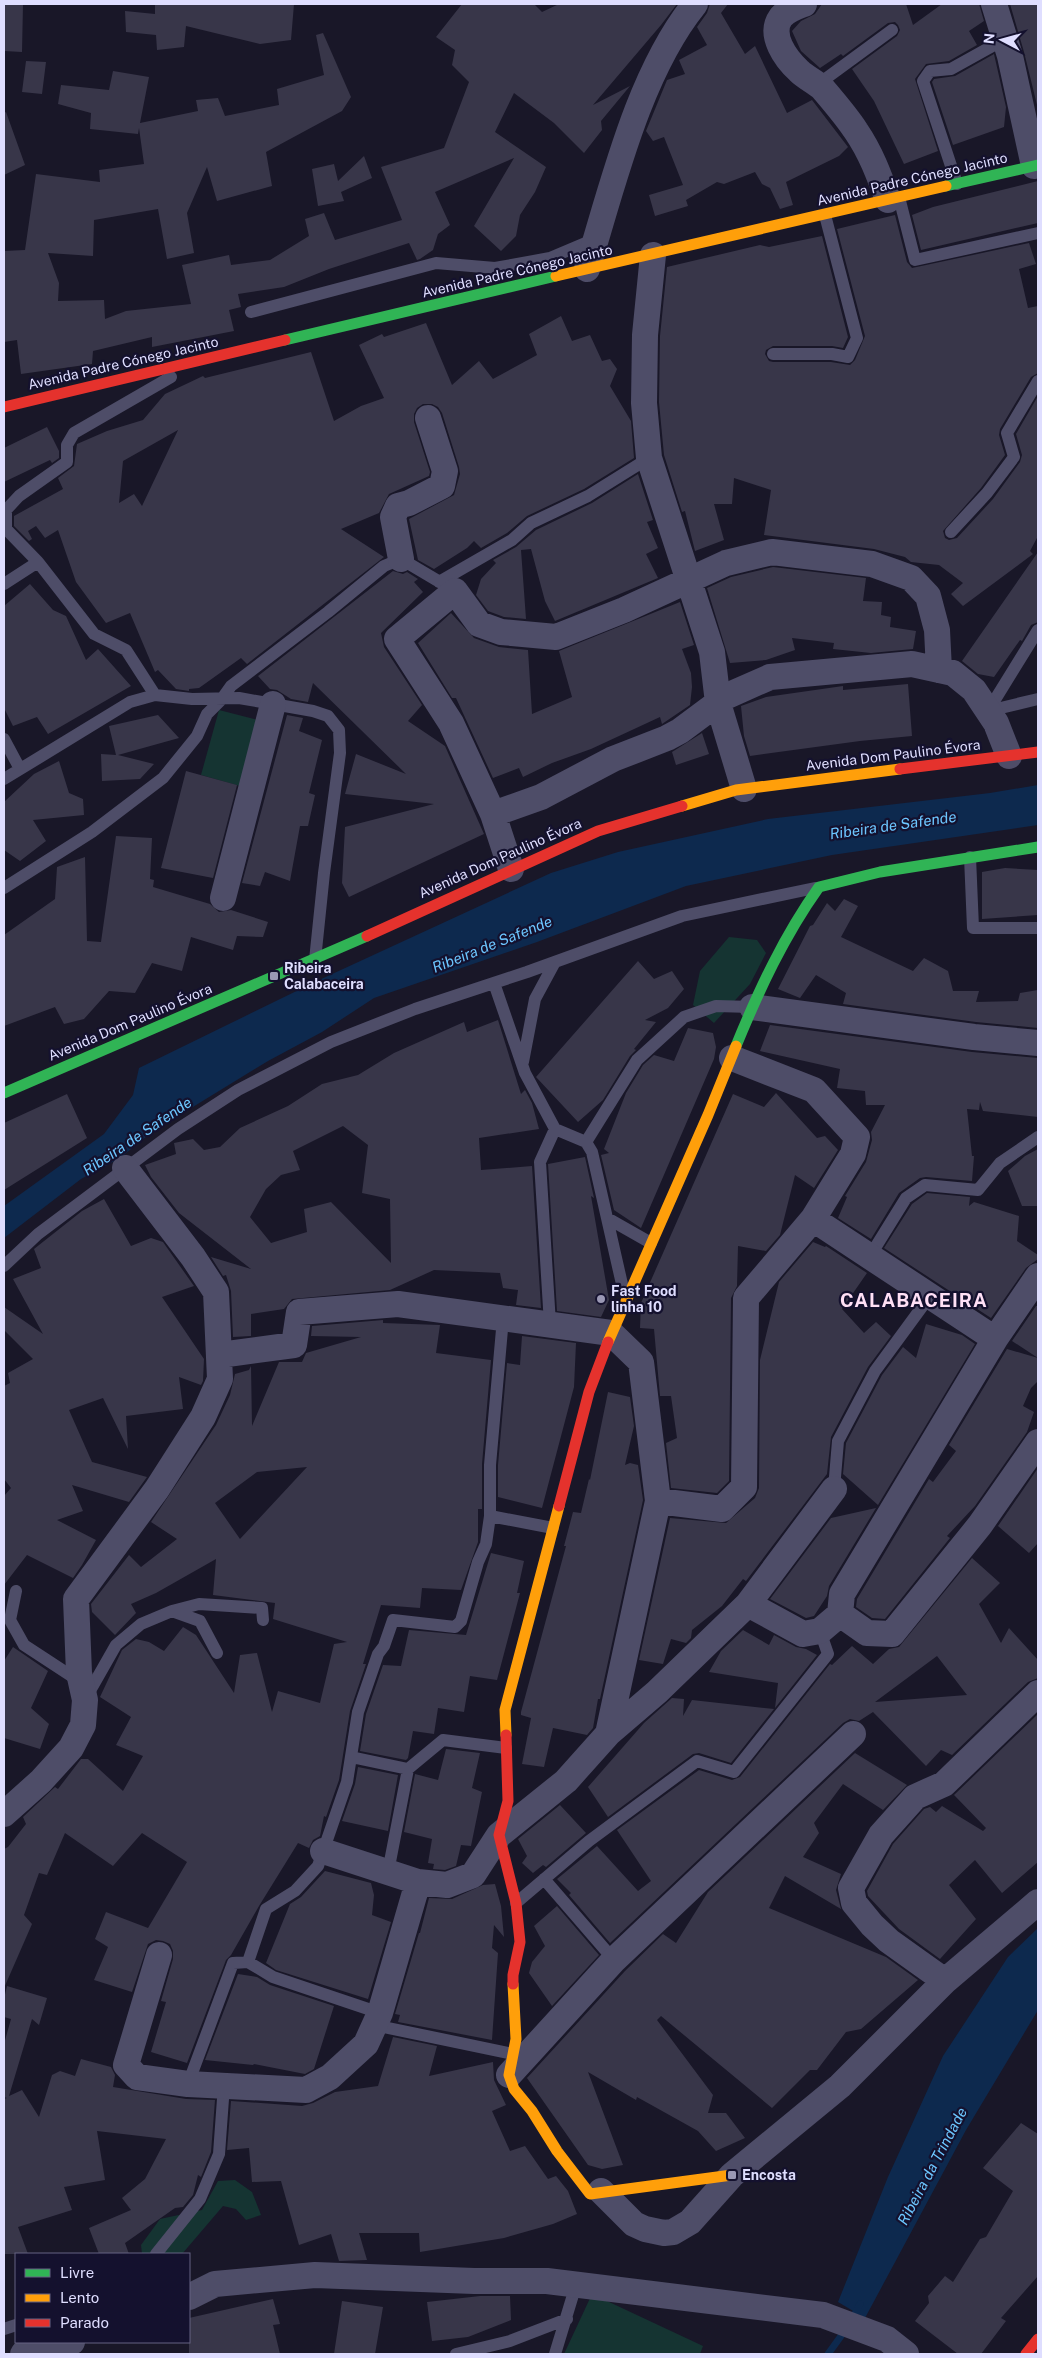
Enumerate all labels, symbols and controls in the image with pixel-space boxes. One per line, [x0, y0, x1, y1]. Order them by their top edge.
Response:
north arrow [977, 15, 1027, 65]
text: N [981, 32, 998, 45]
street label: Avenida Padre Cónego Jacinto [815, 149, 1009, 209]
street label: Avenida Padre Cónego Jacinto [420, 241, 614, 301]
street label: Avenida Padre Cónego Jacinto [26, 333, 220, 393]
street label: Avenida Dom Paulino Évora [804, 735, 981, 774]
water label: Ribeira de Safende [829, 808, 957, 842]
street label: Avenida Dom Paulino Évora [416, 814, 584, 901]
water label: Ribeira de Safende [430, 912, 554, 976]
place label: Ribeira Calabaceira [284, 960, 364, 992]
marker: Ribeira Calabaceira [268, 970, 280, 982]
street label: Avenida Dom Paulino Évora [45, 979, 214, 1064]
water label: Ribeira de Safende [79, 1093, 195, 1179]
place label: Fast Food linha 10 [611, 1283, 677, 1315]
district label: CALABACEIRA [840, 1289, 988, 1311]
marker: Fast Food linha 10 [595, 1293, 607, 1305]
water label: Ribeira da Trindade [894, 2104, 970, 2228]
place label: Encosta [742, 2167, 796, 2183]
marker: Encosta [726, 2169, 738, 2181]
legend [15, 2253, 190, 2343]
text: Livre [60, 2264, 94, 2281]
text: Lento [60, 2289, 99, 2306]
text: Parado [60, 2314, 109, 2331]

